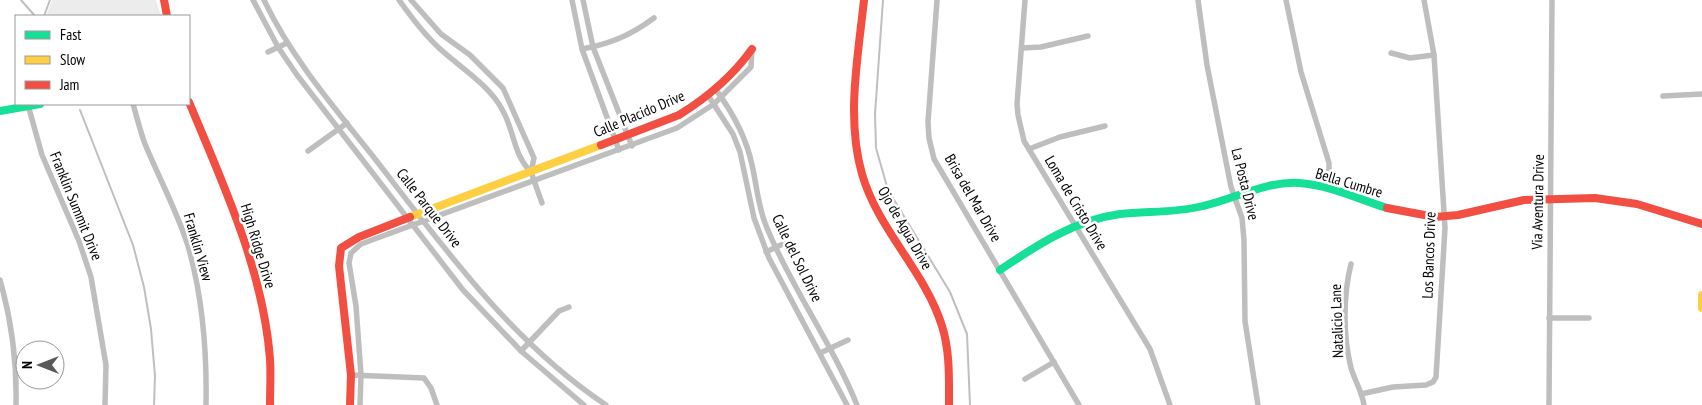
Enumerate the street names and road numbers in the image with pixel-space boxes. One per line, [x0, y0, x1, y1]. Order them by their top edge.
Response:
street label: Calle Placido Drive [590, 86, 687, 141]
street label: La Posta Drive [1227, 146, 1264, 222]
street label: Franklin Summit Drive [46, 149, 107, 263]
street label: Brisa del Mar Drive [941, 150, 1006, 245]
street label: Loma de Cristo Drive [1041, 152, 1112, 253]
street label: Via Aventura Drive [1527, 154, 1548, 251]
street label: Bella Cumbre [1313, 163, 1385, 202]
street label: Calle Parque Drive [393, 164, 466, 251]
street label: Ojo de Agua Drive [874, 183, 937, 273]
street label: High Ridge Drive [237, 201, 280, 291]
street label: Franklin View [180, 211, 217, 283]
street label: Calle del Sol Drive [768, 211, 827, 305]
street label: Los Bancos Drive [1417, 211, 1440, 299]
street label: Natalicio Lane [1326, 284, 1347, 358]

